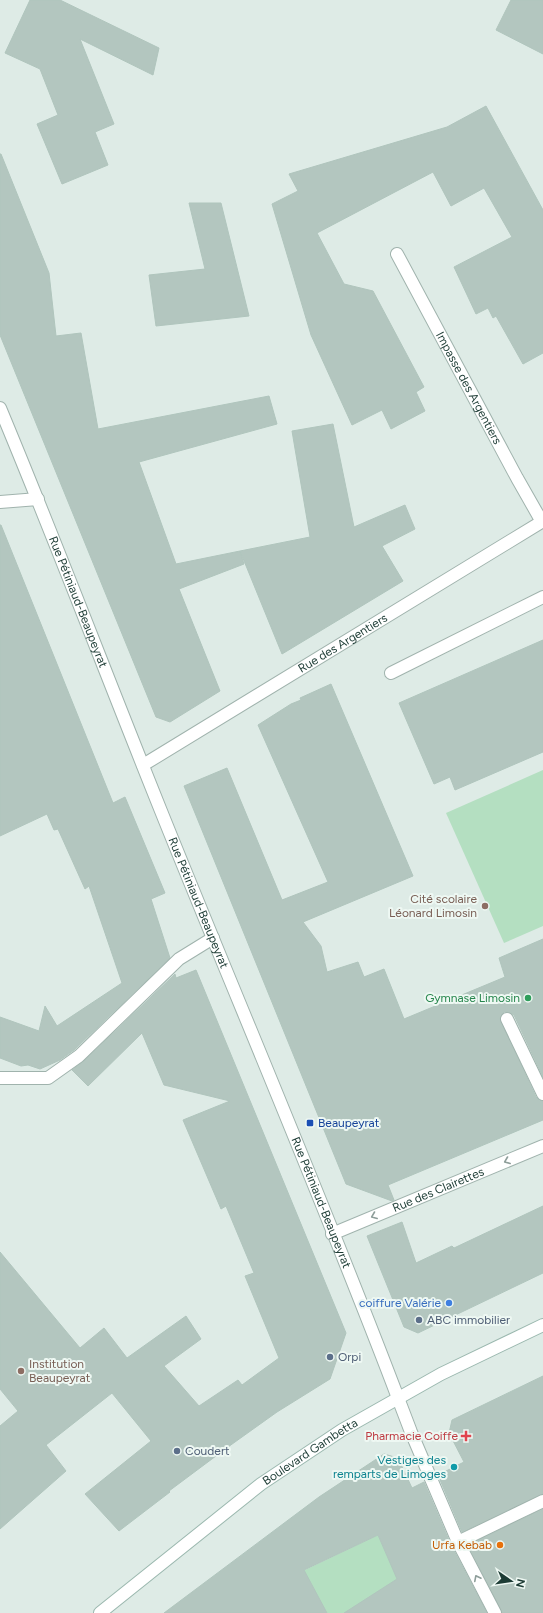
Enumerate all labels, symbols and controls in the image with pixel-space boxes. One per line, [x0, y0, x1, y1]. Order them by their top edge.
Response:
street label: Impasse des Argentiers [433, 329, 505, 447]
street label: Rue Pétiniaud-Beaupeyrat [46, 534, 111, 670]
street label: Rue des Argentiers [296, 610, 390, 676]
street label: Rue Pétiniaud-Beaupeyrat [165, 835, 232, 971]
place label: Cité scolaire Léonard Limosin [389, 892, 477, 920]
marker: Cité scolaire Léonard Limosin [480, 901, 490, 911]
place label: Gymnase Limosin [425, 991, 520, 1005]
marker: Gymnase Limosin [523, 993, 533, 1003]
place label: Beaupeyrat [318, 1116, 380, 1130]
marker: Beaupeyrat [305, 1118, 315, 1128]
street label: Rue Pétiniaud-Beaupeyrat [288, 1135, 354, 1271]
one-way arrow [503, 1156, 511, 1164]
street label: Rue des Clairettes [390, 1164, 486, 1215]
one-way arrow [370, 1211, 378, 1219]
place label: coiffure Valérie [359, 1296, 441, 1310]
marker: coiffure Valérie [444, 1298, 454, 1308]
place label: ABC immobilier [427, 1313, 510, 1327]
marker: ABC immobilier [414, 1315, 424, 1325]
place label: Orpi [338, 1350, 361, 1364]
marker: Orpi [325, 1352, 335, 1362]
place label: Institution Beaupeyrat [29, 1357, 91, 1385]
marker: Institution Beaupeyrat [16, 1366, 26, 1376]
street label: Boulevard Gambetta [260, 1416, 360, 1488]
place label: Pharmacie Coiffe [365, 1429, 458, 1443]
marker: Pharmacie Coiffe [461, 1431, 471, 1441]
place label: Coudert [185, 1444, 230, 1458]
marker: Coudert [172, 1446, 182, 1456]
place label: Vestiges des remparts de Limoges [333, 1453, 446, 1481]
marker: Vestiges des remparts de Limoges [449, 1462, 459, 1472]
place label: Urfa Kebab [432, 1538, 492, 1552]
marker: Urfa Kebab [495, 1540, 505, 1550]
north arrow [491, 1561, 531, 1601]
one-way arrow [474, 1575, 482, 1583]
text: N [513, 1578, 528, 1589]

